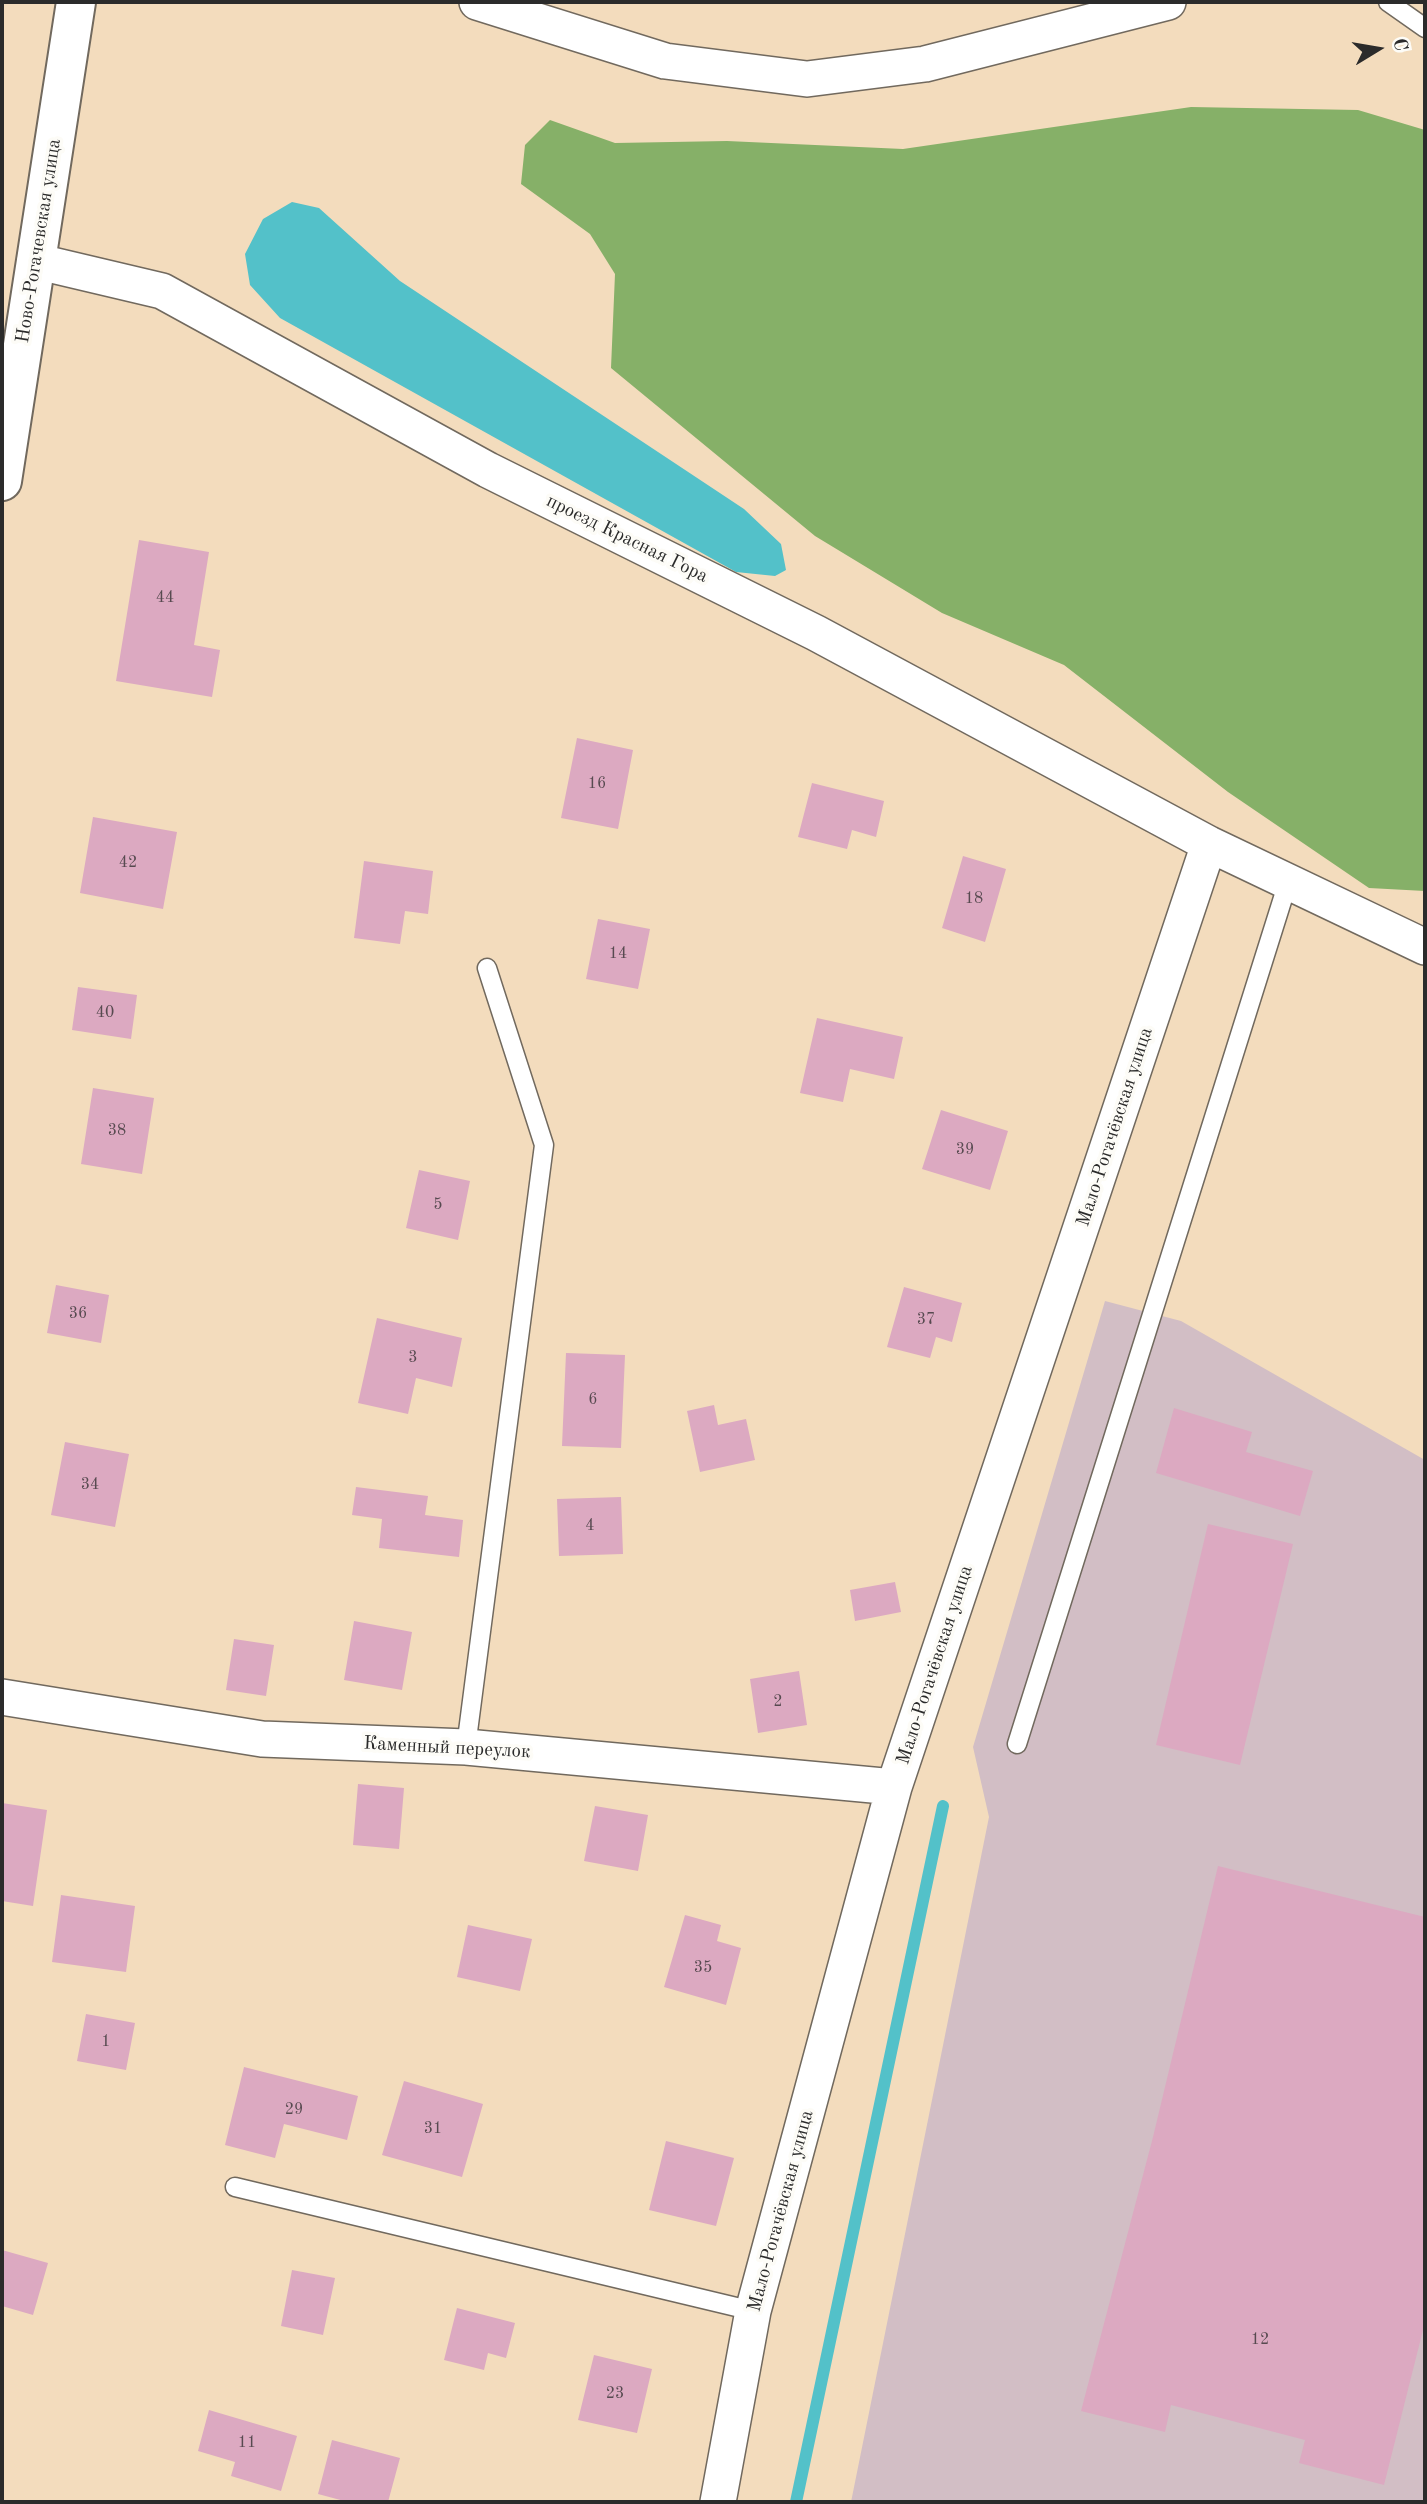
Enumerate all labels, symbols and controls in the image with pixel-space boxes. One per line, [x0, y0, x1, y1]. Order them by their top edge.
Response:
north arrow [1343, 14, 1413, 84]
text: С [1389, 37, 1410, 53]
street label: Ново-Рогачевская улица [12, 137, 66, 345]
street label: проезд Красная Гора [542, 490, 712, 588]
house number: 44 [156, 588, 174, 608]
house number: 16 [588, 774, 606, 794]
house number: 42 [119, 853, 137, 873]
house number: 18 [965, 889, 983, 909]
house number: 14 [609, 944, 627, 964]
house number: 40 [96, 1003, 114, 1023]
street label: Мало-Рогачёвская улица [1072, 1025, 1158, 1229]
house number: 38 [108, 1121, 126, 1141]
house number: 39 [956, 1140, 974, 1160]
house number: 5 [433, 1195, 443, 1215]
house number: 36 [69, 1304, 87, 1324]
house number: 37 [917, 1310, 935, 1330]
house number: 3 [408, 1348, 418, 1368]
house number: 6 [588, 1390, 598, 1410]
house number: 34 [81, 1475, 99, 1495]
house number: 4 [585, 1516, 595, 1536]
street label: Мало-Рогачёвская улица [892, 1563, 978, 1767]
house number: 2 [773, 1692, 783, 1712]
street label: Каменный переулок [363, 1732, 531, 1764]
house number: 35 [694, 1958, 712, 1978]
house number: 1 [101, 2032, 111, 2052]
house number: 29 [285, 2100, 303, 2120]
street label: Мало-Рогачёвская улица [743, 2108, 819, 2314]
house number: 31 [424, 2119, 442, 2139]
house number: 12 [1251, 2330, 1269, 2350]
house number: 23 [606, 2384, 624, 2404]
house number: 11 [238, 2433, 256, 2453]

